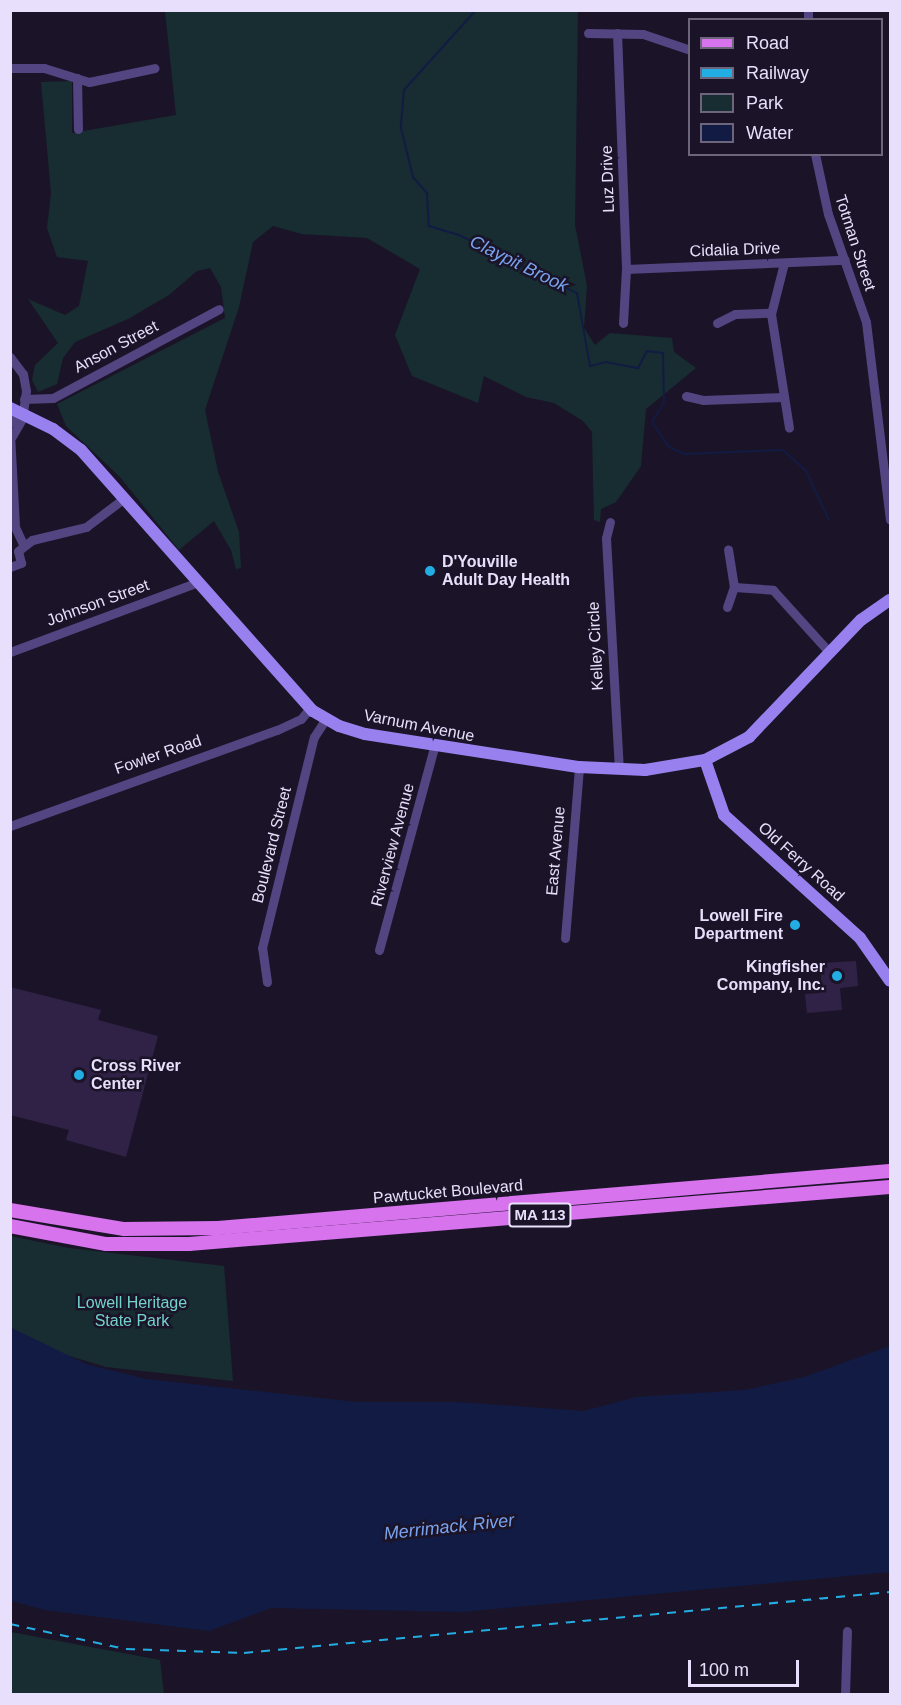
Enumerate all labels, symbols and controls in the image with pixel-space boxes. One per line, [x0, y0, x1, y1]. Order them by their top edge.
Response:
legend [688, 18, 883, 156]
text: Road [746, 33, 789, 53]
text: Railway [746, 63, 809, 83]
text: Park [746, 93, 783, 113]
text: Water [746, 123, 793, 143]
street label: Luz Drive [597, 145, 619, 213]
street label: Totman Street [830, 193, 880, 293]
water label: Claypit Brook [466, 231, 572, 297]
street label: Cidalia Drive [689, 239, 781, 261]
street label: Anson Street [71, 317, 161, 377]
place label: D'Youville Adult Day Health [442, 552, 570, 590]
marker: D'Youville Adult Day Health [423, 564, 437, 578]
street label: Johnson Street [44, 576, 152, 630]
street label: Kelley Circle [584, 601, 608, 691]
street label: Varnum Avenue [362, 706, 476, 746]
street label: Fowler Road [112, 731, 204, 779]
street label: Riverview Avenue [367, 781, 419, 909]
street label: Boulevard Street [248, 785, 296, 905]
street label: East Avenue [542, 805, 570, 897]
street label: Old Ferry Road [754, 818, 848, 906]
place label: Lowell Fire Department [694, 906, 783, 944]
marker: Lowell Fire Department [788, 918, 802, 932]
place label: Kingfisher Company, Inc. [717, 957, 825, 995]
marker: Kingfisher Company, Inc. [830, 969, 844, 983]
place label: Cross River Center [91, 1056, 181, 1094]
marker: Cross River Center [72, 1068, 86, 1082]
street label: Pawtucket Boulevard [372, 1176, 524, 1208]
road number: MA 113 [507, 1203, 573, 1227]
park label: Lowell Heritage State Park [77, 1293, 187, 1331]
water label: Merrimack River [383, 1509, 515, 1545]
scale bar [691, 1648, 802, 1686]
text: 100 m [699, 1660, 749, 1680]

